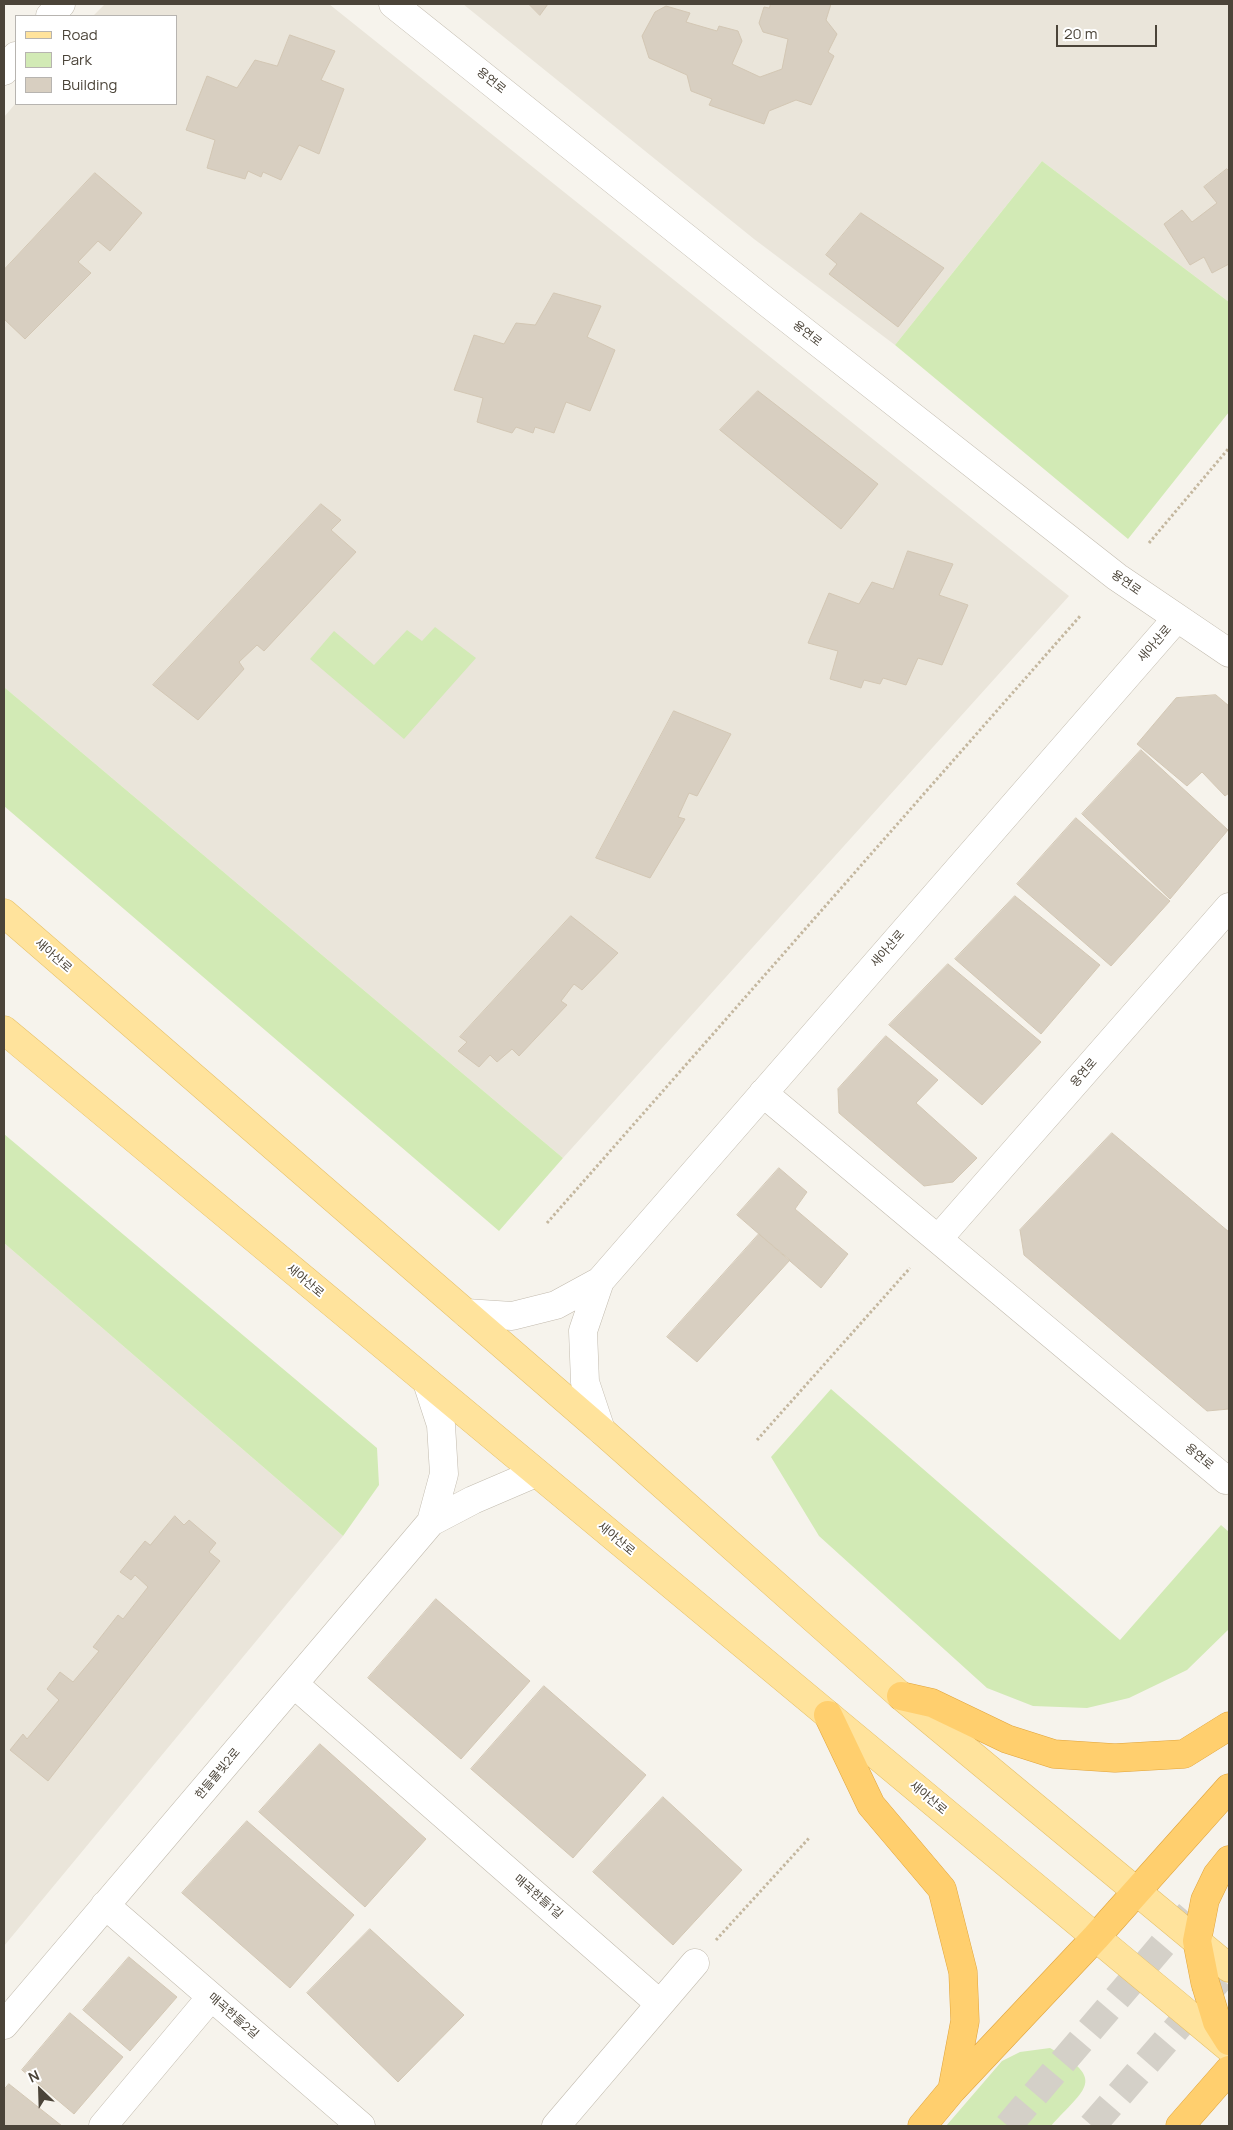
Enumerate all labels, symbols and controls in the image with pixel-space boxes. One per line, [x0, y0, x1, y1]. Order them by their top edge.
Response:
legend [15, 15, 178, 105]
scale bar [1058, 15, 1159, 47]
text: 20 m [1064, 23, 1097, 44]
text: Road [62, 24, 98, 45]
text: Park [62, 49, 92, 70]
street label: 용연로 [474, 65, 508, 97]
text: Building [62, 74, 117, 95]
street label: 용연로 [790, 318, 824, 350]
street label: 용연로 [1108, 568, 1144, 598]
street label: 새아산로 [1135, 623, 1175, 665]
street label: 새아산로 [868, 928, 908, 970]
street label: 새아산로 [32, 936, 74, 976]
street label: 용연로 [1068, 1056, 1100, 1090]
street label: 새아산로 [283, 1261, 327, 1301]
street label: 용연로 [1182, 1441, 1216, 1473]
street label: 새아산로 [594, 1519, 638, 1559]
street label: 한들물빛2로 [193, 1746, 243, 1802]
street label: 새아산로 [906, 1778, 950, 1818]
street label: 매곡한들1길 [511, 1872, 565, 1922]
street label: 매곡한들2길 [205, 1990, 261, 2042]
north arrow [15, 2065, 65, 2115]
text: N [25, 2065, 42, 2087]

